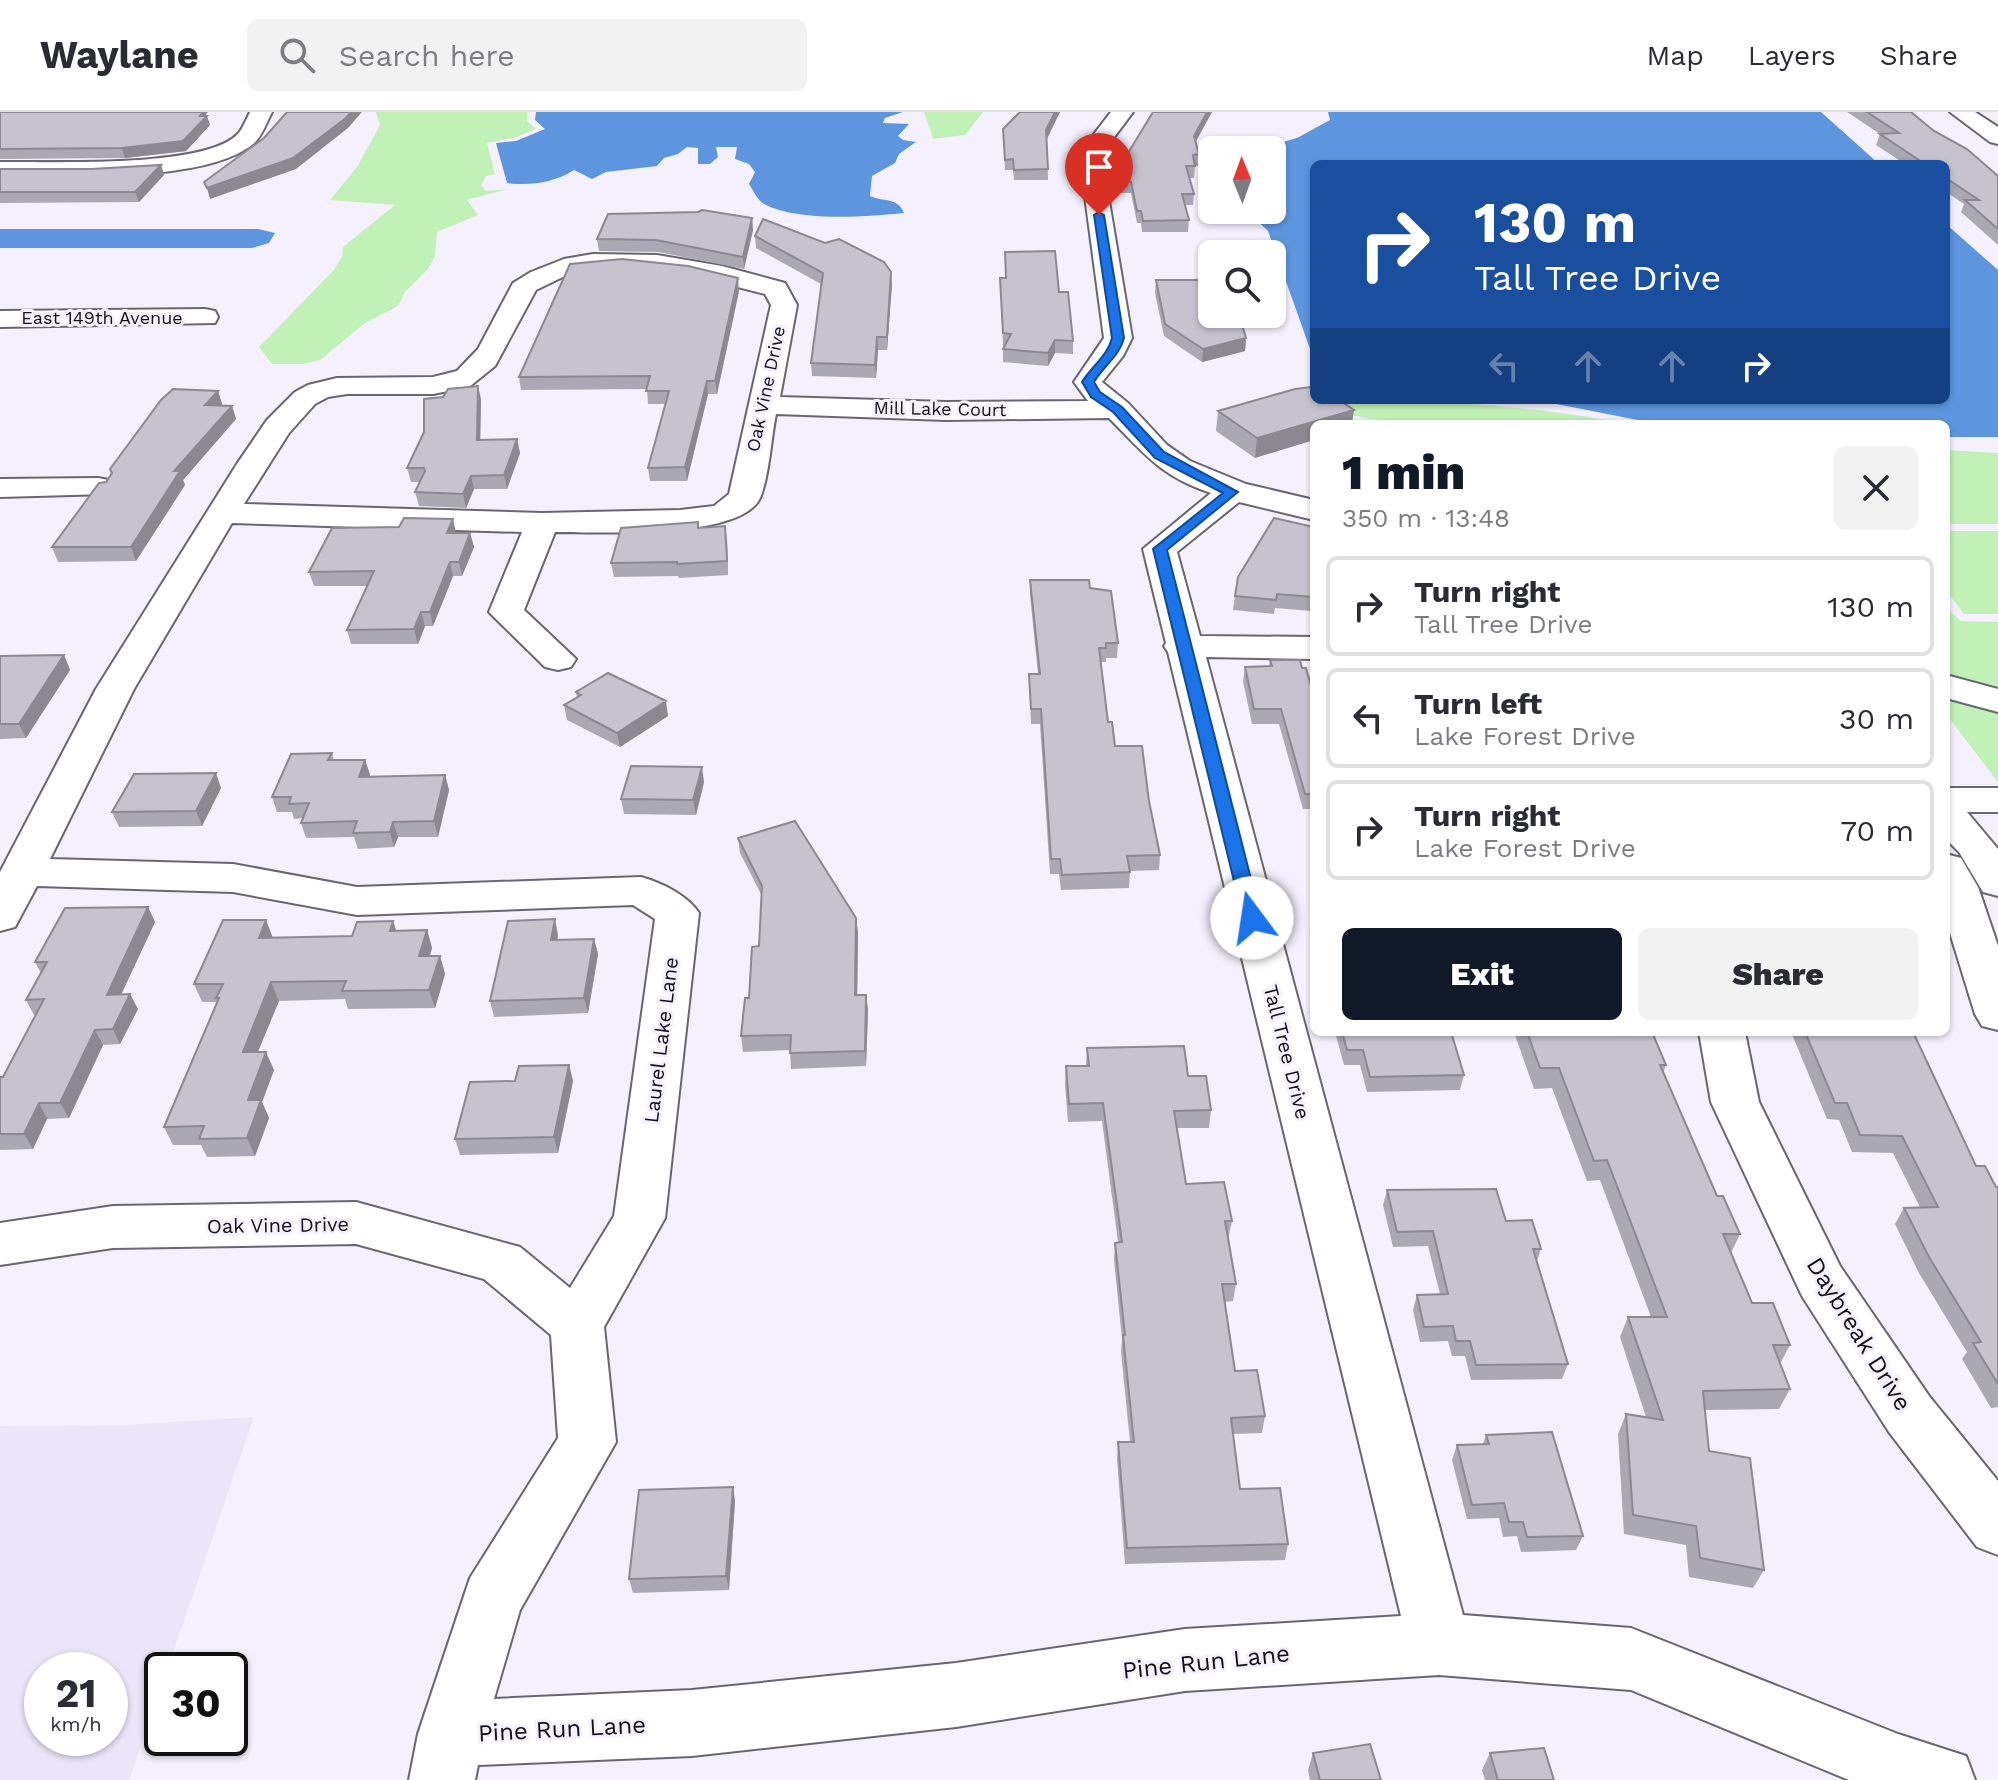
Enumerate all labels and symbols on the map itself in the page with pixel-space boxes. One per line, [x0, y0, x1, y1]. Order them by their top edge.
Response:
pin [1065, 133, 1133, 215]
north arrow [1198, 136, 1286, 224]
street label: East 149th Avenue [21, 307, 183, 328]
street label: Oak Vine Drive [742, 324, 789, 454]
street label: Mill Lake Court [874, 397, 1007, 420]
position arrow [1210, 876, 1294, 960]
street label: Laurel Lake Lane [639, 956, 683, 1124]
street label: Tall Tree Drive [1259, 982, 1315, 1122]
street label: Oak Vine Drive [207, 1212, 349, 1238]
street label: Daybreak Drive [1801, 1252, 1917, 1416]
street label: Pine Run Lane [1121, 1639, 1291, 1685]
speed limit sign: 30 [144, 1652, 248, 1756]
street label: Pine Run Lane [477, 1711, 647, 1747]

